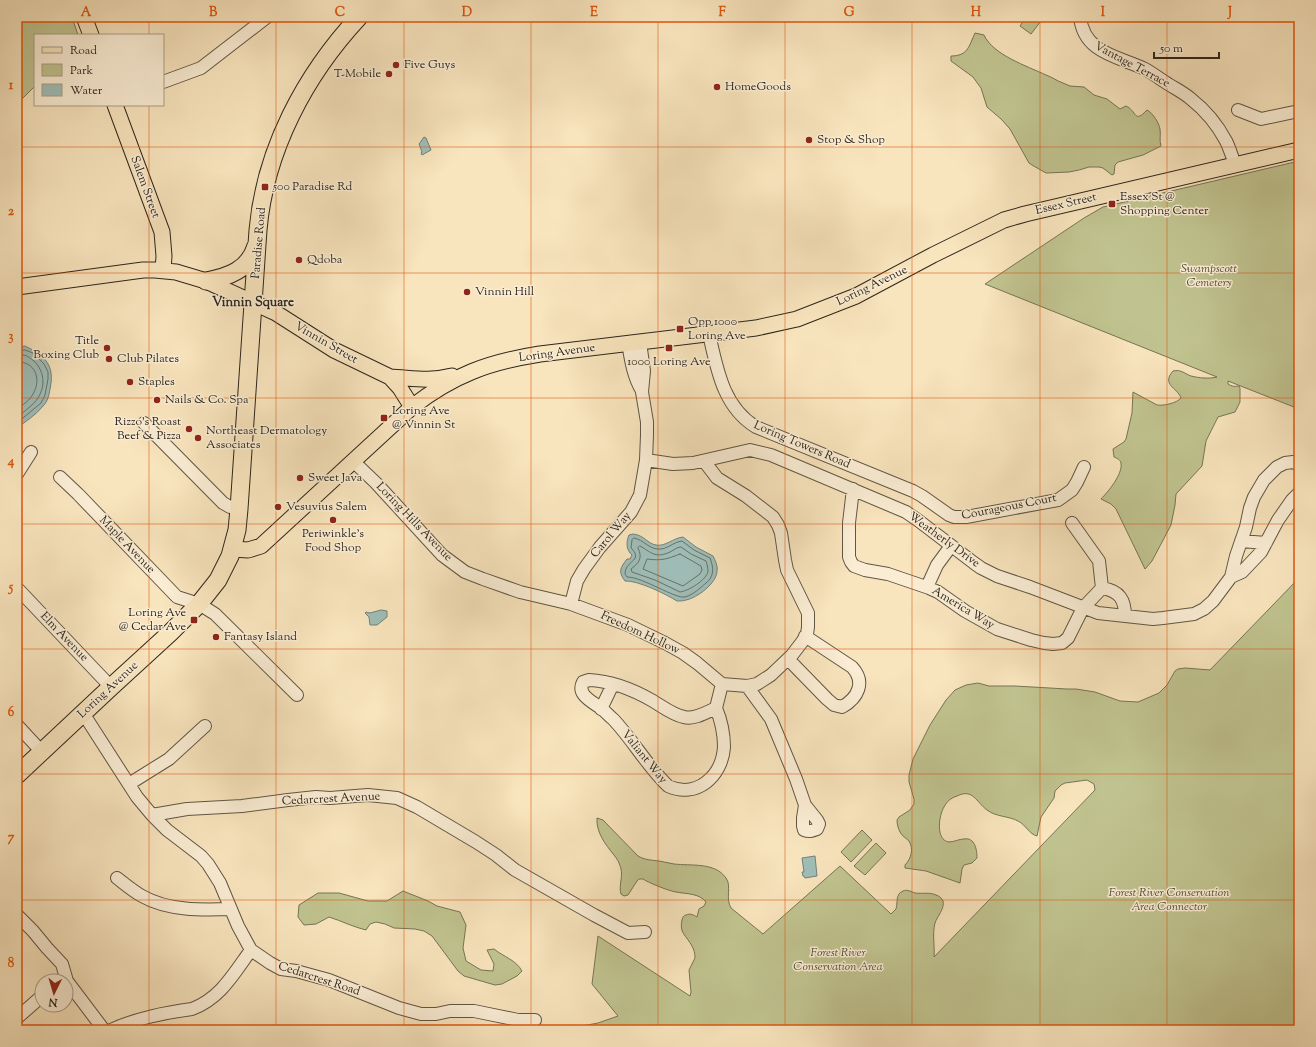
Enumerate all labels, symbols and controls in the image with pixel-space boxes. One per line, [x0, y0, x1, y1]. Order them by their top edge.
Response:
text: A [81, 4, 92, 22]
text: B [209, 4, 218, 22]
text: C [335, 4, 345, 22]
text: D [462, 4, 472, 22]
text: E [590, 4, 598, 22]
text: F [718, 4, 726, 22]
text: G [844, 4, 855, 22]
text: H [971, 4, 982, 22]
text: I [1101, 4, 1106, 22]
text: J [1227, 4, 1232, 22]
legend [34, 34, 164, 106]
scale bar [1154, 34, 1219, 60]
street label: Vantage Terrace [1091, 38, 1173, 93]
text: 50 m [1159, 40, 1183, 58]
text: Road [70, 42, 97, 60]
place label: Five Guys [404, 56, 456, 74]
marker: Five Guys [391, 60, 401, 70]
text: Park [70, 62, 93, 80]
place label: T-Mobile [334, 65, 381, 83]
marker: T-Mobile [384, 69, 394, 79]
text: 1 [9, 77, 14, 95]
place label: HomeGoods [725, 78, 791, 96]
text: Water [70, 82, 103, 100]
marker: HomeGoods [712, 82, 722, 92]
place label: Stop & Shop [817, 131, 885, 149]
marker: Stop & Shop [804, 135, 814, 145]
street label: Salem Street [125, 153, 165, 221]
place label: 500 Paradise Rd [272, 178, 353, 196]
marker: 500 Paradise Rd [260, 182, 270, 192]
street label: Essex Street [1034, 188, 1098, 220]
place label: Essex St @ Shopping Center [1120, 188, 1209, 220]
marker: Essex St @ Shopping Center [1107, 199, 1117, 209]
text: 2 [8, 203, 15, 221]
street label: Paradise Road [247, 206, 271, 280]
place label: Qdoba [307, 251, 343, 269]
marker: Qdoba [294, 255, 304, 265]
park label: Swampscott Cemetery [1181, 260, 1237, 292]
street label: Loring Avenue [833, 261, 911, 311]
place label: Vinnin Hill [475, 283, 535, 301]
marker: Vinnin Hill [462, 287, 472, 297]
district label: Vinnin Square [212, 294, 294, 312]
place label: Opp 1000 Loring Ave [688, 313, 746, 345]
street label: Vinnin Street [291, 318, 361, 368]
marker: Opp 1000 Loring Ave [675, 324, 685, 334]
text: 3 [8, 328, 14, 346]
place label: Title Boxing Club [33, 332, 99, 364]
street label: Loring Avenue [518, 339, 597, 367]
marker: Title Boxing Club [102, 343, 112, 353]
marker: 1000 Loring Ave [664, 343, 674, 353]
place label: Club Pilates [117, 350, 179, 368]
place label: 1000 Loring Ave [627, 353, 711, 371]
marker: Club Pilates [104, 354, 114, 364]
place label: Staples [138, 373, 175, 391]
marker: Staples [125, 377, 135, 387]
place label: Nails & Co. Spa [165, 391, 249, 409]
marker: Nails & Co. Spa [152, 395, 162, 405]
place label: Loring Ave @ Vinnin St [392, 402, 455, 434]
place label: Rizzo's Roast Beef & Pizza [114, 413, 181, 445]
marker: Loring Ave @ Vinnin St [379, 413, 389, 423]
street label: Loring Towers Road [751, 416, 853, 474]
place label: Northeast Dermatology Associates [206, 422, 327, 454]
marker: Rizzo's Roast Beef & Pizza [184, 424, 194, 434]
marker: Northeast Dermatology Associates [193, 433, 203, 443]
text: 4 [7, 453, 15, 471]
place label: Sweet Java [308, 469, 363, 487]
marker: Sweet Java [295, 473, 305, 483]
street label: Loring Hills Avenue [371, 478, 457, 566]
street label: Courageous Court [960, 489, 1058, 525]
place label: Vesuvius Salem [286, 498, 367, 516]
marker: Vesuvius Salem [273, 502, 283, 512]
street label: Carol Way [586, 508, 636, 562]
street label: Weatherly Drive [904, 508, 984, 572]
street label: Maple Avenue [95, 512, 160, 578]
marker: Periwinkle's Food Shop [328, 515, 338, 525]
place label: Periwinkle's Food Shop [302, 525, 364, 557]
text: 5 [8, 579, 14, 597]
street label: America Way [928, 582, 998, 634]
place label: Loring Ave @ Cedar Ave [119, 604, 186, 636]
street label: Freedom Hollow [597, 607, 683, 659]
street label: Elm Avenue [36, 608, 93, 666]
marker: Loring Ave @ Cedar Ave [189, 615, 199, 625]
place label: Fantasy Island [224, 628, 297, 646]
marker: Fantasy Island [211, 632, 221, 642]
street label: Loring Avenue [74, 657, 143, 723]
text: 6 [8, 704, 15, 722]
street label: Valiant Way [617, 726, 671, 788]
street label: Cedarcrest Avenue [281, 787, 381, 811]
text: 7 [8, 829, 15, 847]
park label: Forest River Conservation Area Connector [1109, 884, 1230, 916]
park label: Forest River Conservation Area [793, 944, 883, 976]
text: 8 [8, 955, 15, 973]
street label: Cedarcrest Road [276, 957, 363, 1001]
north arrow [34, 973, 74, 1013]
text: N [48, 994, 59, 1010]

